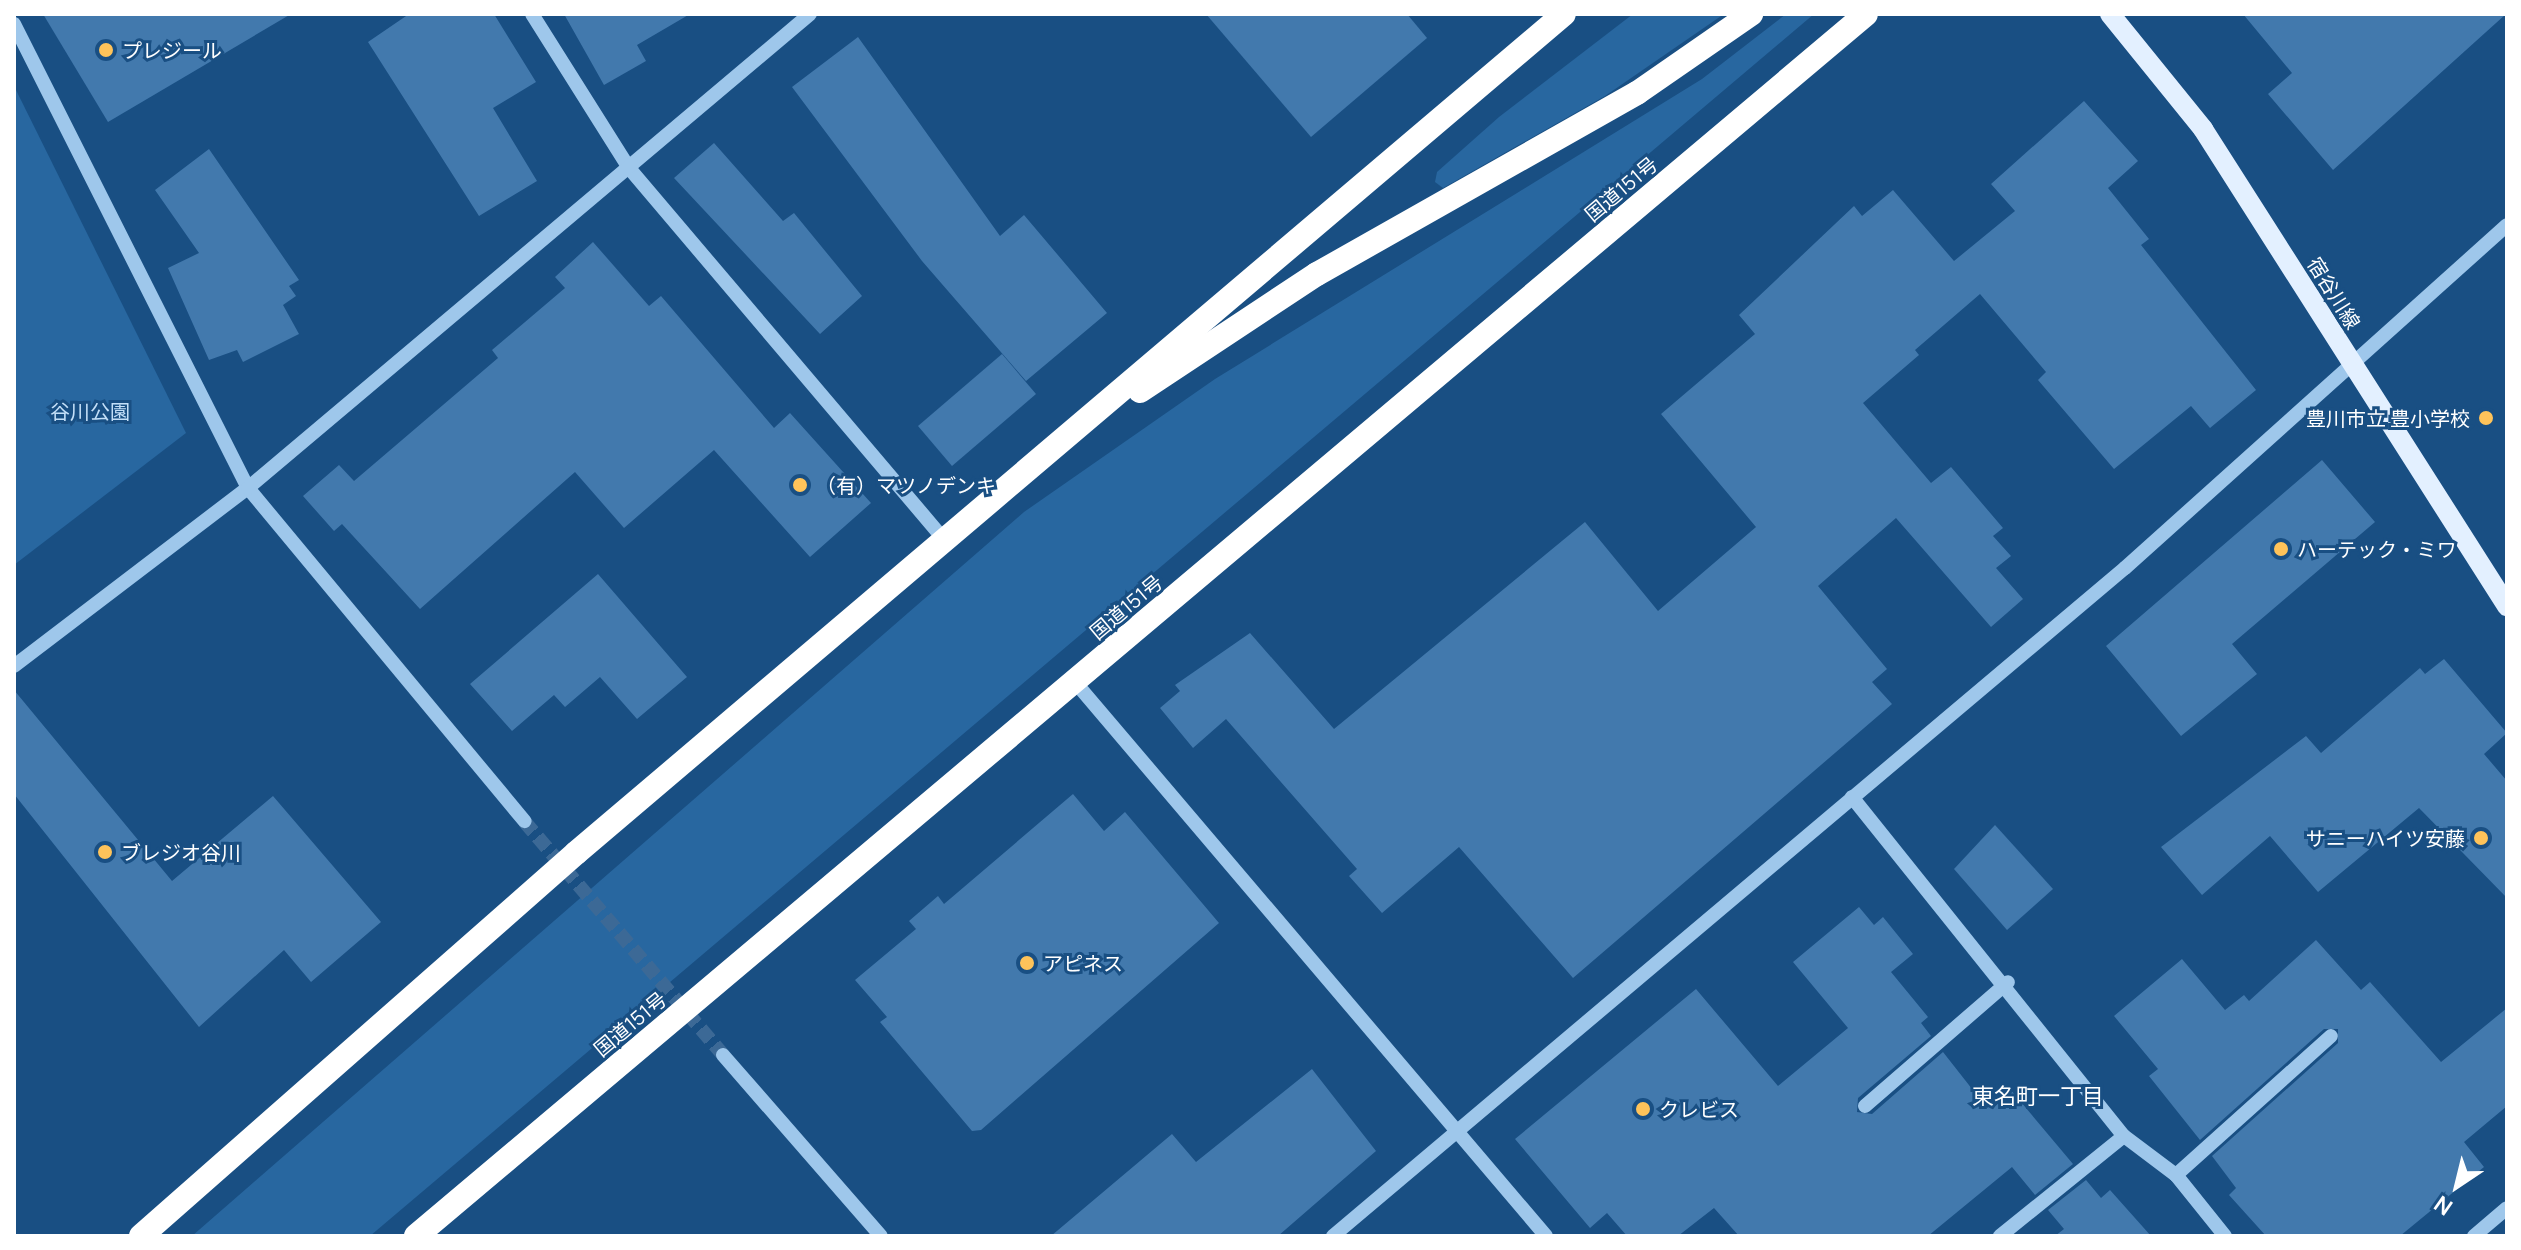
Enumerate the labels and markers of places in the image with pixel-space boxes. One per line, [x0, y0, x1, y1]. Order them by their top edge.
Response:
place label: プレジール [122, 38, 222, 62]
marker: プレジール [97, 41, 115, 59]
place label: 豊川市立 豊小学校 [2306, 406, 2470, 430]
marker: 豊川市立 豊小学校 [2477, 409, 2495, 427]
place label: （有）マツノデンキ [816, 473, 996, 497]
marker: （有）マツノデンキ [791, 476, 809, 494]
place label: ハーテック・ミワ [2297, 537, 2457, 561]
marker: ハーテック・ミワ [2272, 540, 2290, 558]
place label: サニーハイツ安藤 [2305, 826, 2465, 850]
marker: サニーハイツ安藤 [2472, 829, 2490, 847]
place label: ブレジオ谷川 [121, 840, 241, 864]
marker: ブレジオ谷川 [96, 843, 114, 861]
place label: アピネス [1043, 951, 1123, 975]
marker: アピネス [1018, 954, 1036, 972]
place label: クレビス [1659, 1097, 1739, 1121]
marker: クレビス [1634, 1100, 1652, 1118]

